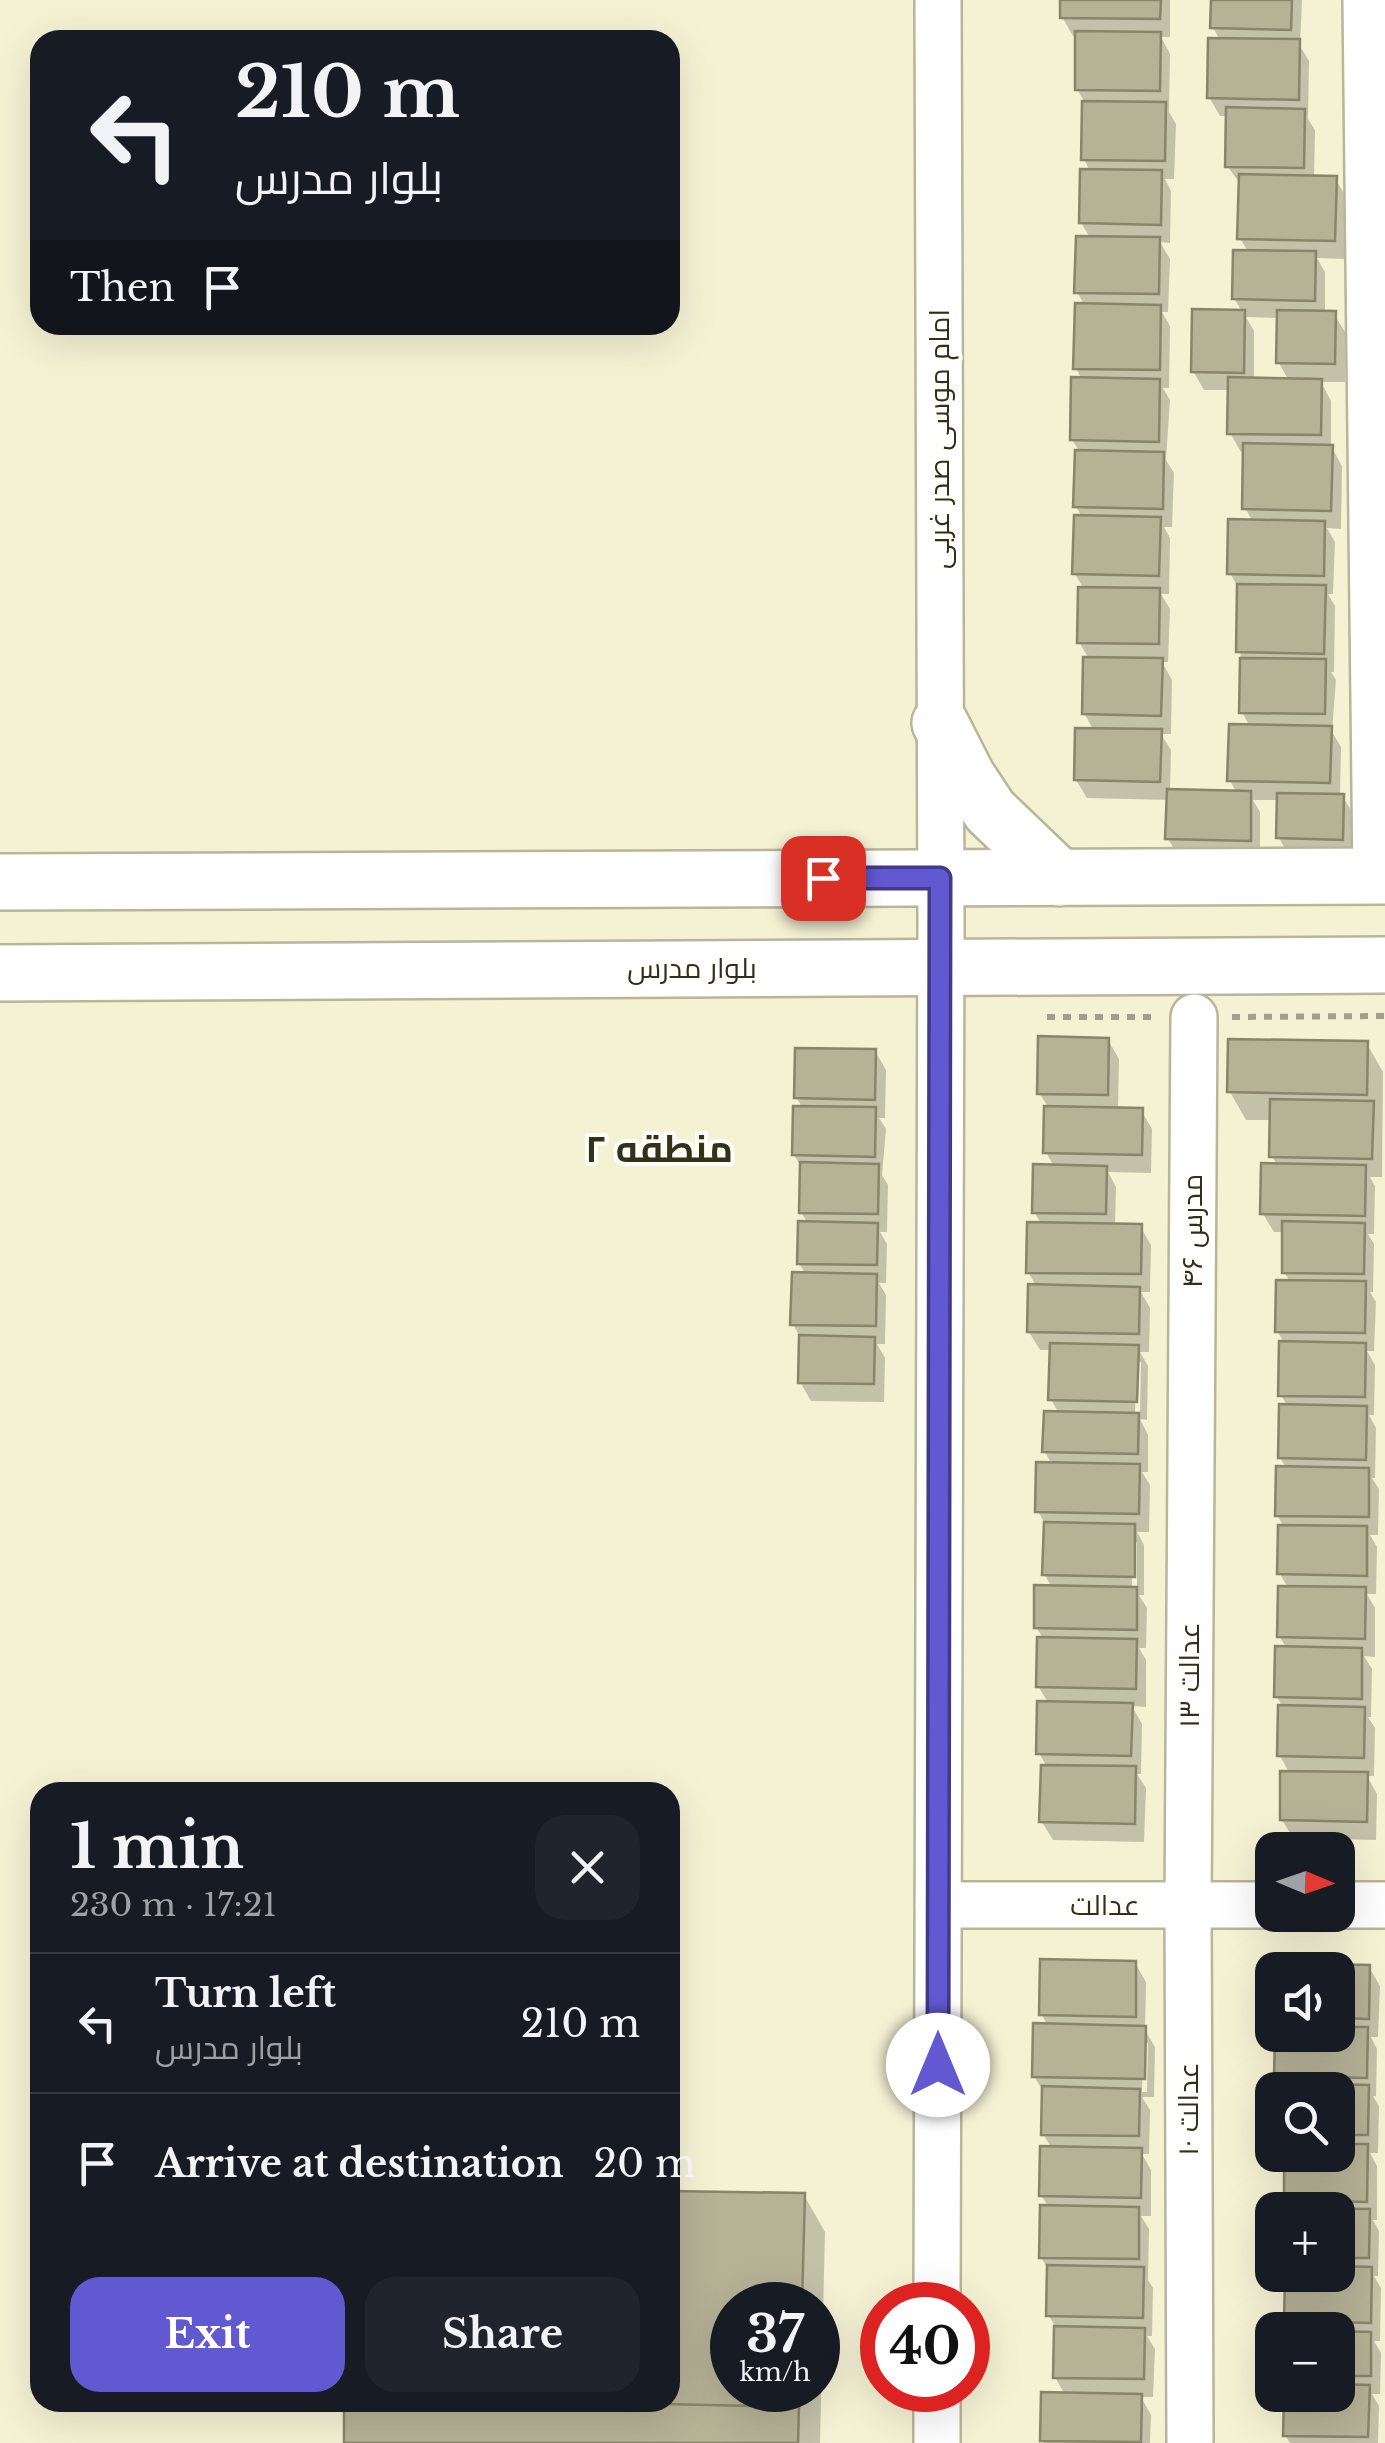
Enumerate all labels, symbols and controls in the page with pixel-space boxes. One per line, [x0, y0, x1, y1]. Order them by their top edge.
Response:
text: 210 m [235, 49, 460, 136]
icon: left [70, 70, 200, 200]
text: بلوار مدرس [235, 150, 443, 206]
icon: arrive [195, 260, 250, 315]
text: Then [70, 264, 175, 311]
street label: امام موسی صدر غربی [922, 309, 959, 569]
pin [781, 836, 866, 921]
icon: arrive [796, 851, 851, 906]
street label: بلوار مدرس [627, 951, 757, 986]
district label: منطقه ۲ [585, 1125, 733, 1172]
street label: مدرس ۴۶ [1175, 1174, 1210, 1288]
street label: عدالت ۱۳ [1172, 1622, 1207, 1728]
text: 1 min [70, 1810, 244, 1884]
button: close [535, 1815, 640, 1920]
north arrow [1255, 1832, 1355, 1932]
map controls [1255, 1832, 1355, 2412]
text: 230 m · 17:21 [70, 1885, 277, 1925]
street label: عدالت [1070, 1888, 1140, 1923]
button: sound [1255, 1952, 1355, 2052]
text: Turn left [155, 1970, 336, 2017]
icon: left [70, 1996, 125, 2051]
text: 210 m [521, 2000, 640, 2047]
position arrow [886, 2013, 990, 2117]
text: بلوار مدرس [155, 2028, 303, 2068]
street label: عدالت ۱۰ [1171, 2062, 1206, 2156]
button: search [1255, 2072, 1355, 2172]
icon: arrive [70, 2136, 125, 2191]
text: Arrive at destination [155, 2140, 564, 2187]
text: 20 m [594, 2140, 696, 2187]
button: + [1255, 2192, 1355, 2292]
button: Exit [70, 2277, 345, 2392]
button: Share [365, 2277, 640, 2392]
speed limit sign: 40 [860, 2282, 990, 2412]
text: 37 [746, 2303, 804, 2366]
button: − [1255, 2312, 1355, 2412]
text: km/h [740, 2357, 810, 2388]

